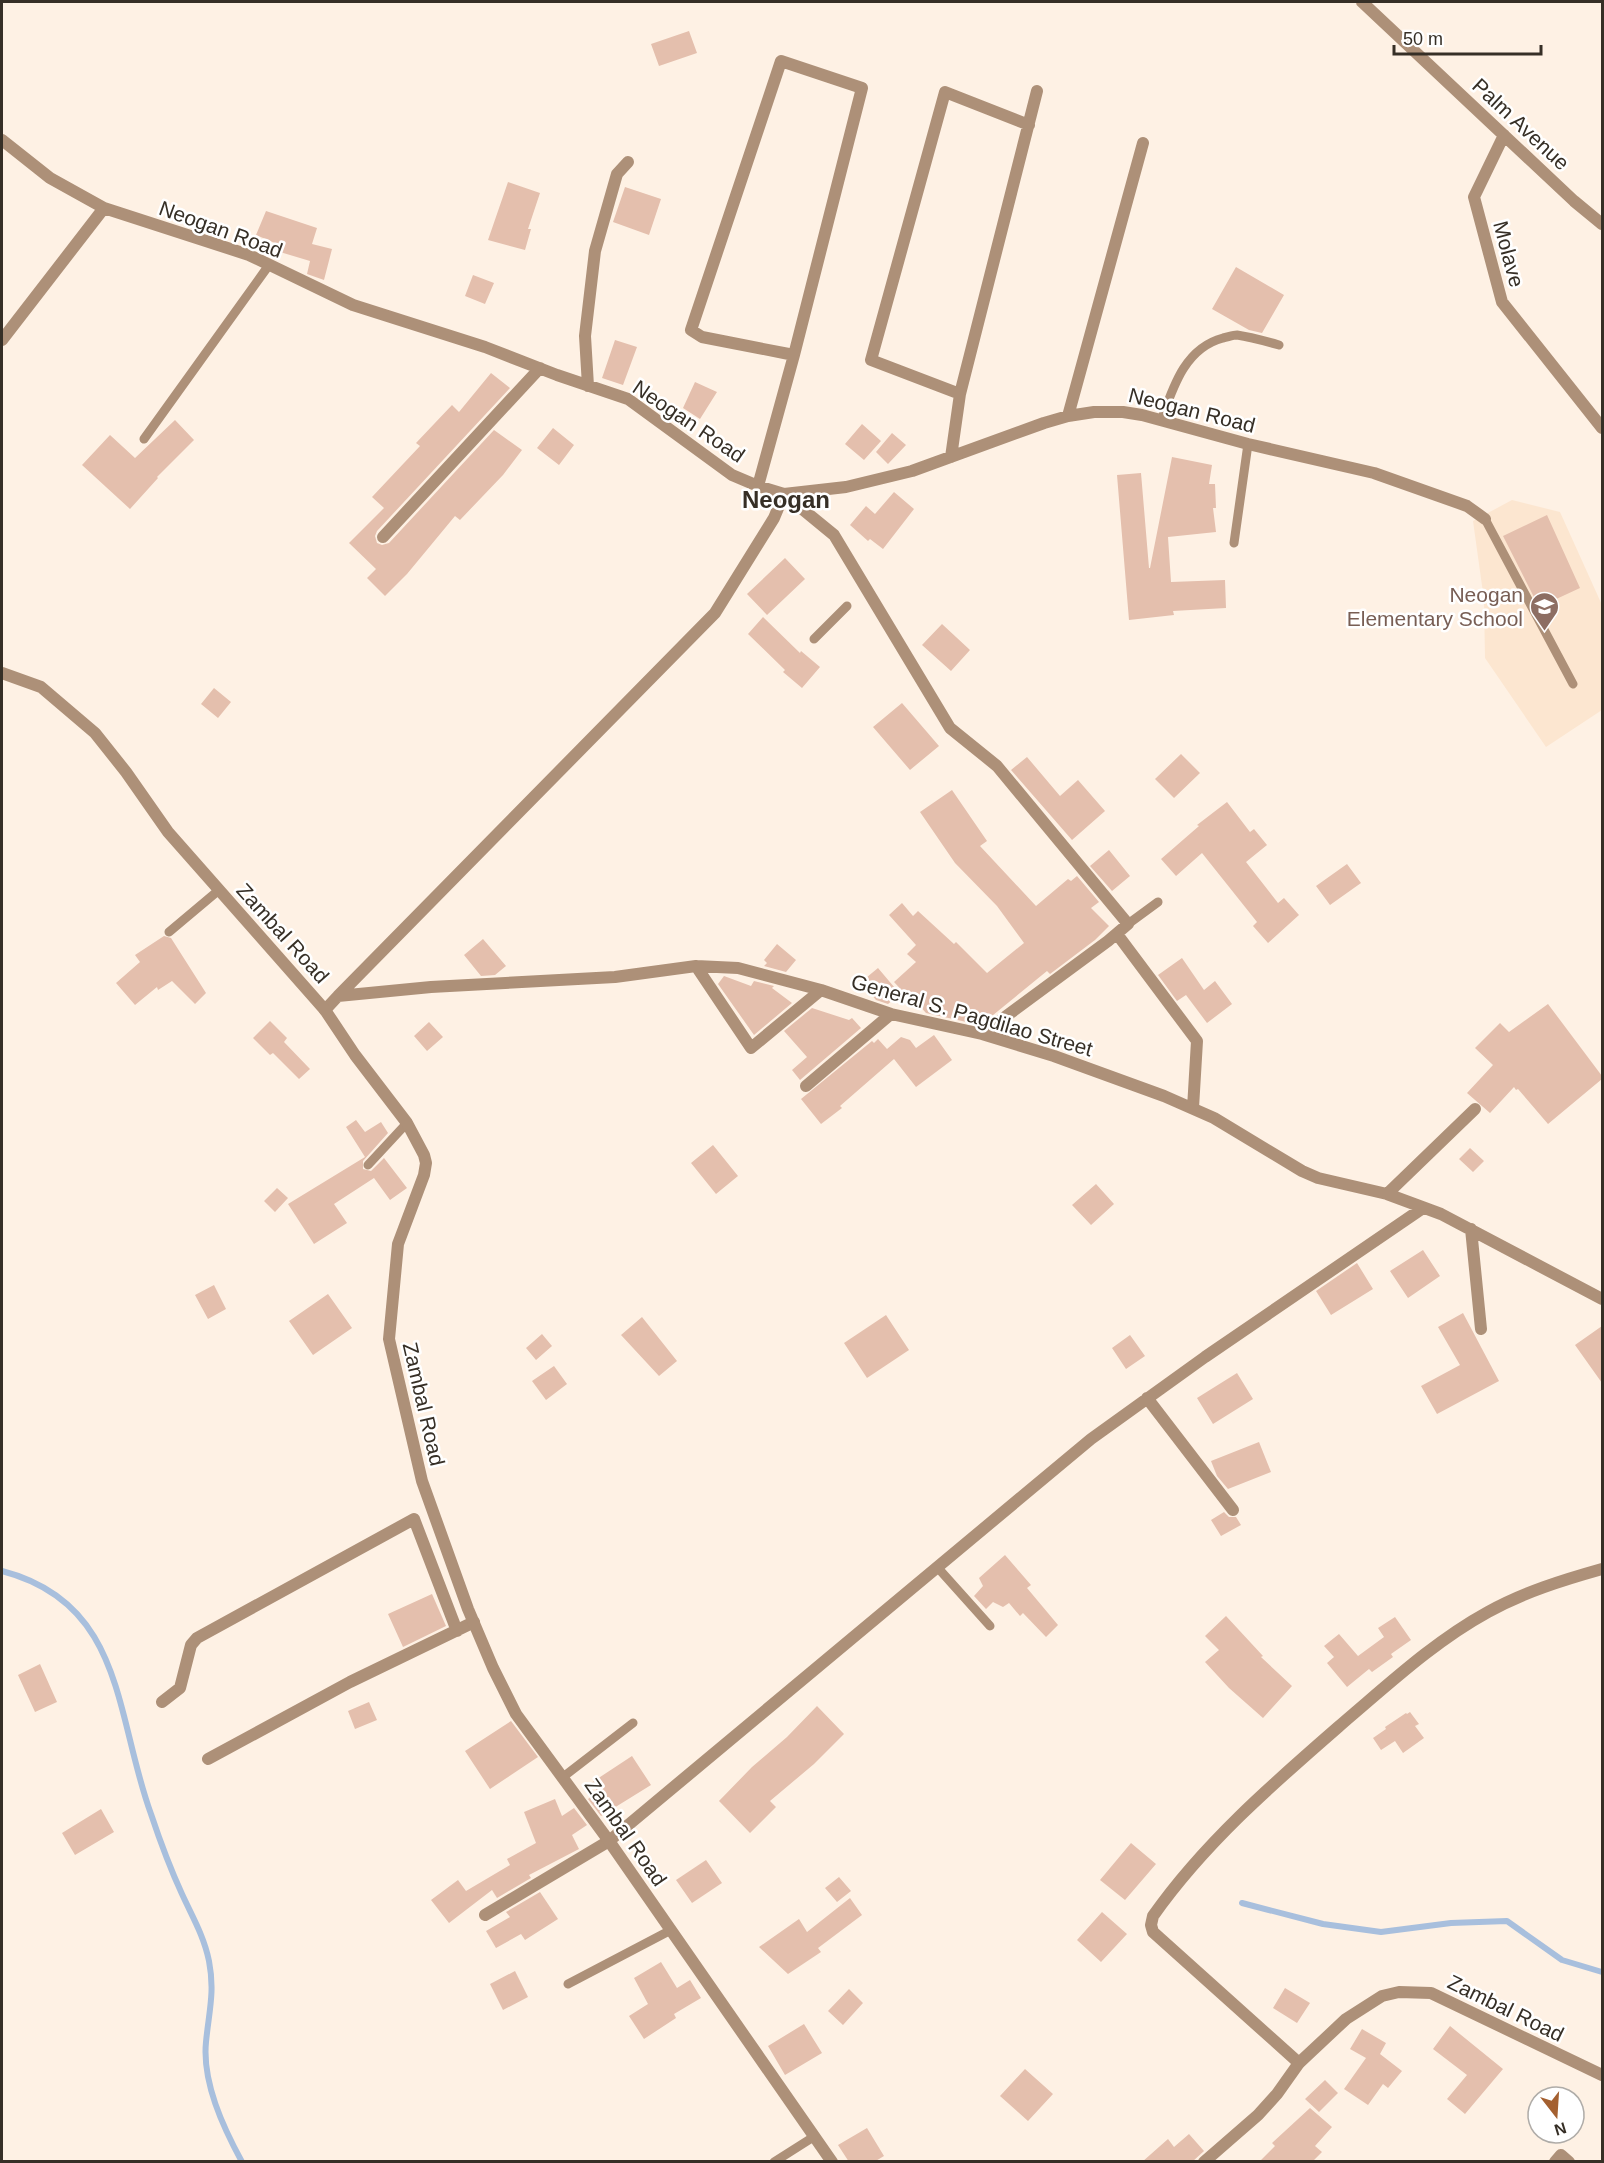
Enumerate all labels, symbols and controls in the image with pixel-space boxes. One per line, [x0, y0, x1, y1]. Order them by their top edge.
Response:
scale bar [1394, 18, 1541, 56]
text: 50 m [1403, 29, 1443, 49]
street label: Palm Avenue [1468, 74, 1574, 174]
street label: Neogan Road [156, 196, 286, 262]
street label: Molave [1489, 218, 1529, 290]
street label: Neogan Road [629, 375, 749, 467]
street label: Neogan Road [1126, 383, 1258, 437]
district label: Neogan [742, 486, 830, 513]
place label: Neogan Elementary School [1347, 583, 1523, 630]
school or university icon: Neogan Elementary School [1528, 590, 1560, 632]
street label: Zambal Road [232, 878, 334, 988]
street label: General S. Pagdilao Street [849, 970, 1095, 1061]
street label: Zambal Road [399, 1340, 449, 1468]
street label: Zambal Road [580, 1774, 672, 1890]
street label: Zambal Road [1444, 1970, 1568, 2046]
north arrow [1526, 2085, 1586, 2145]
text: N [1552, 2119, 1568, 2139]

